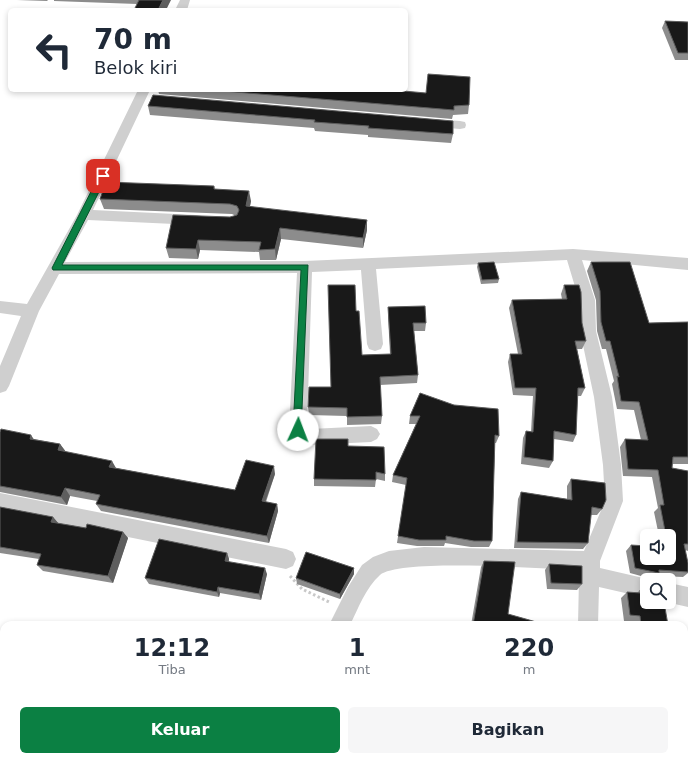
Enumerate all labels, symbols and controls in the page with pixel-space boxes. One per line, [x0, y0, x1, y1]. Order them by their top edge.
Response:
text: 70 m [94, 23, 172, 56]
icon: left [28, 24, 80, 76]
text: Belok kiri [94, 57, 177, 78]
pin [86, 159, 120, 193]
icon: arrive [92, 165, 114, 187]
position arrow [277, 409, 319, 451]
map controls [640, 529, 676, 609]
button: sound [640, 529, 676, 565]
button: search [640, 573, 676, 609]
text: 12:12 [134, 634, 210, 662]
text: 1 [349, 634, 365, 662]
text: 220 [504, 634, 554, 662]
text: Tiba [158, 662, 186, 677]
text: mnt [344, 662, 370, 677]
text: m [523, 662, 535, 677]
button: Keluar [20, 707, 340, 753]
button: Bagikan [348, 707, 668, 753]

